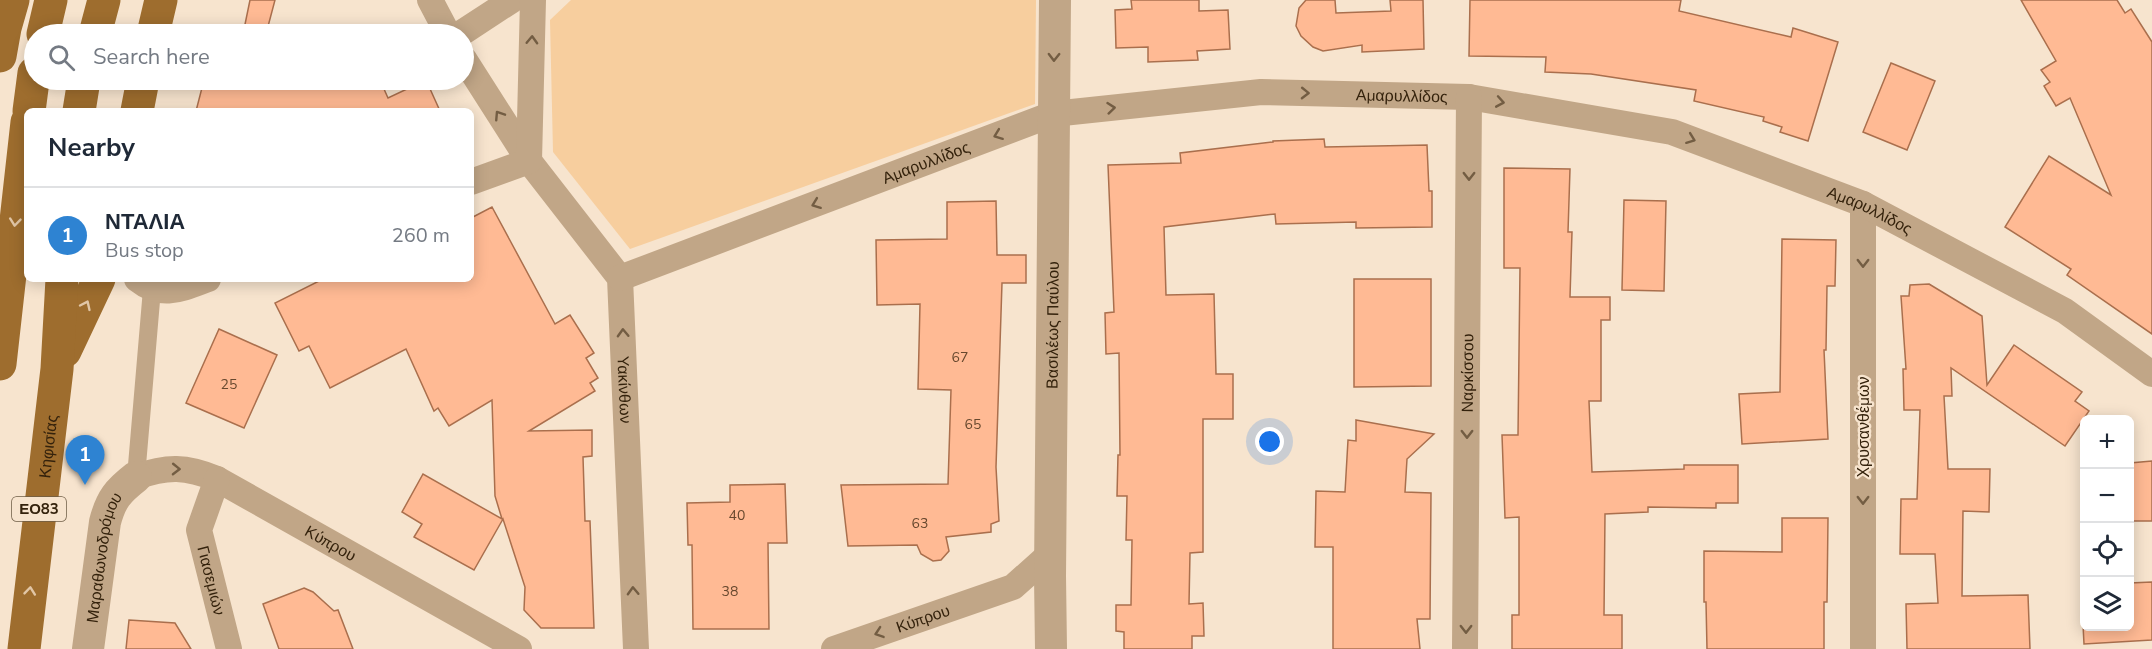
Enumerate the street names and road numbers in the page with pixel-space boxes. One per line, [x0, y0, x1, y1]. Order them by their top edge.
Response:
street label: Αμαρυλλίδος [1356, 84, 1448, 108]
street label: Αμαρυλλίδος [879, 136, 973, 190]
street label: Αμαρυλλίδος [1824, 181, 1916, 240]
street label: Βασιλέως Παύλου [1042, 261, 1065, 389]
street label: Ναρκίσσου [1457, 333, 1479, 413]
street label: Υακίνθων [611, 356, 636, 424]
street label: Χρυσανθέμων [1853, 376, 1875, 478]
street label: Κηφισίας [34, 413, 64, 480]
street label: Μαραθωνοδρόμου [82, 488, 128, 624]
road number: ΕΟ83 [12, 497, 66, 521]
street label: Κύπρου [301, 521, 360, 567]
street label: Γιασεμιών [191, 543, 230, 618]
street label: Κύπρου [893, 600, 953, 639]

